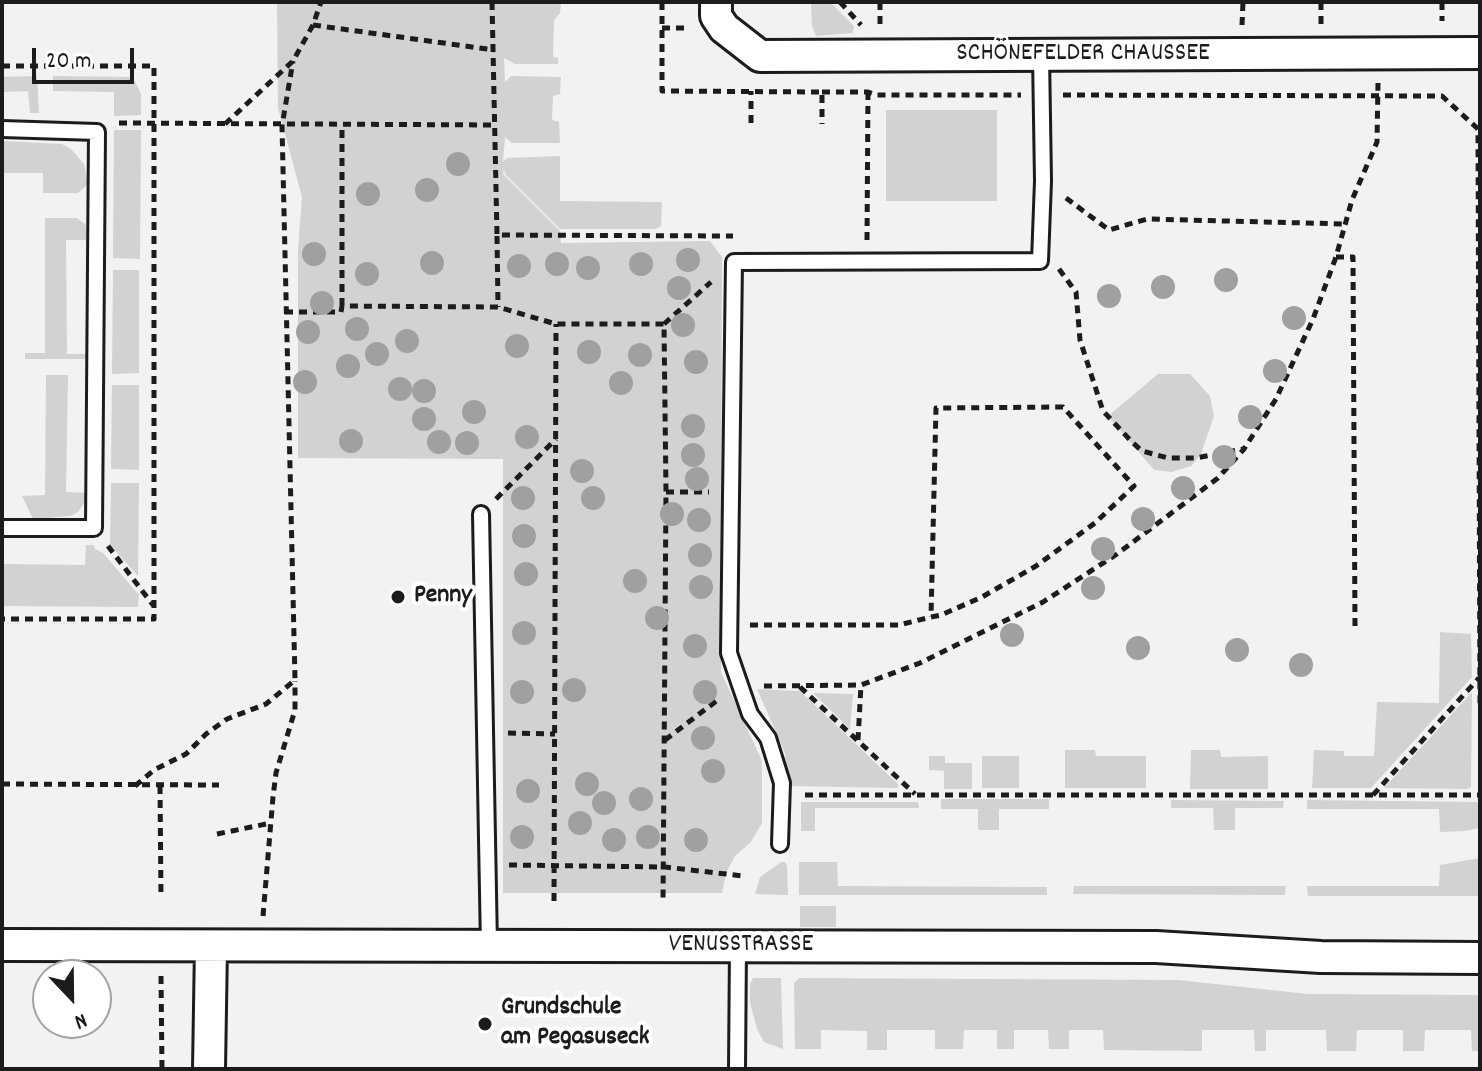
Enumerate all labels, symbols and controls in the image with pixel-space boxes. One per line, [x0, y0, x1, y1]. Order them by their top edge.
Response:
scale bar [36, 32, 138, 82]
street label: SCHÖNEFELDER CHAUSSEE [956, 39, 1210, 71]
text: 20 m [46, 45, 92, 79]
place label: Penny [414, 581, 472, 613]
marker: Penny [389, 588, 407, 606]
street label: VENUSSTRASSE [669, 930, 813, 962]
north arrow [32, 959, 112, 1039]
place label: Grundschule am Pegasuseck [501, 993, 649, 1054]
text: N [70, 1003, 91, 1036]
marker: Grundschule am Pegasuseck [476, 1015, 494, 1033]

